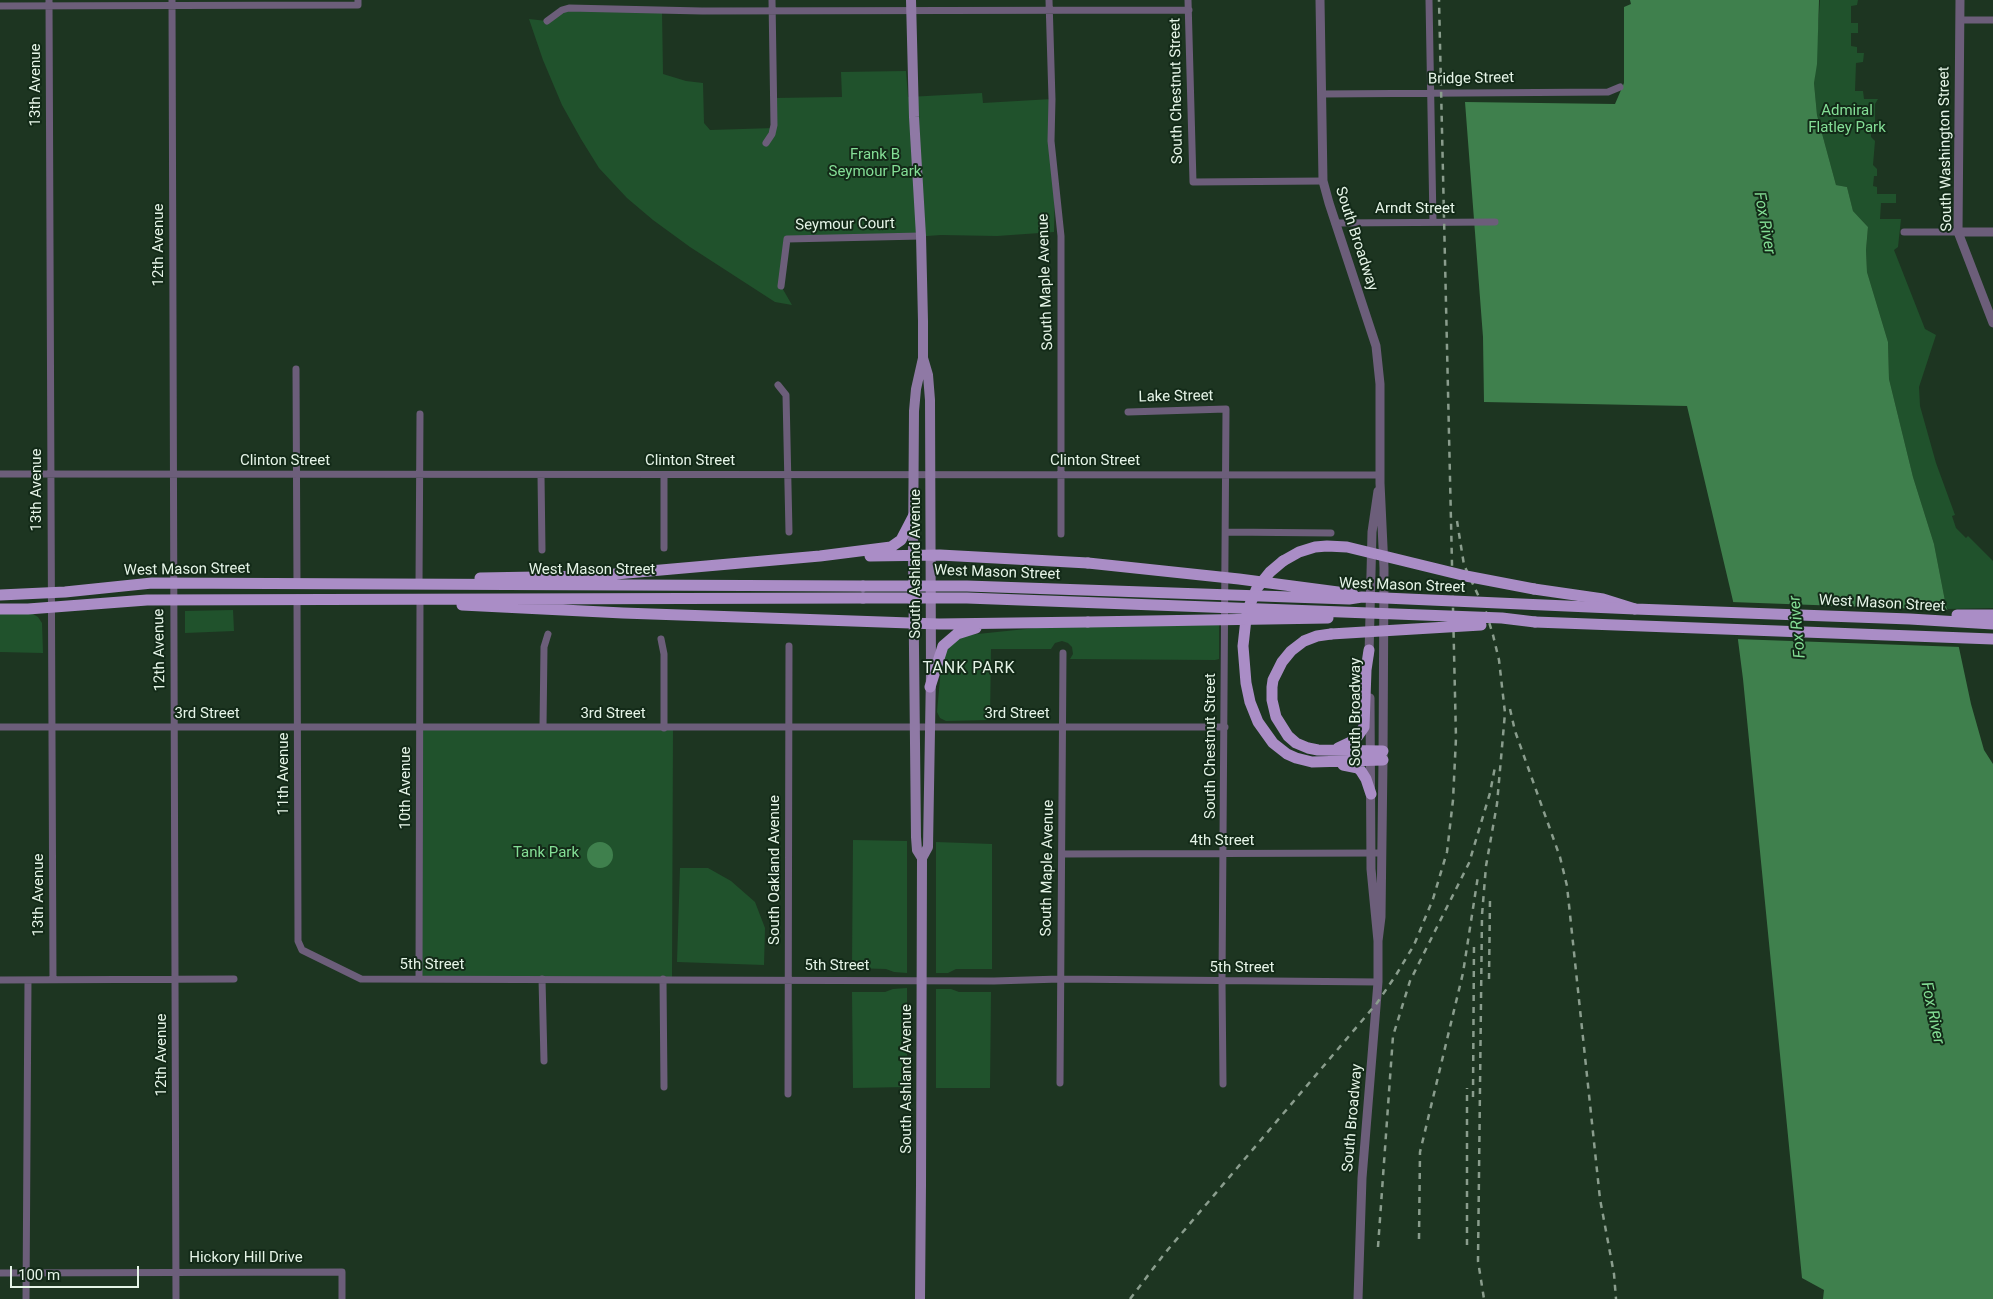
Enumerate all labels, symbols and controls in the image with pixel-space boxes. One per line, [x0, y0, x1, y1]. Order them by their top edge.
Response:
street label: South Chestnut Street [1167, 18, 1187, 164]
street label: 13th Avenue [27, 44, 45, 126]
street label: South Washington Street [1936, 66, 1956, 232]
street label: Bridge Street [1428, 69, 1514, 89]
park label: Admiral Flatley Park [1808, 102, 1886, 137]
park label: Frank B Seymour Park [829, 146, 921, 181]
street label: South Broadway [1331, 185, 1381, 293]
water label: Fox River [1749, 190, 1779, 256]
street label: Arndt Street [1375, 200, 1455, 218]
street label: 12th Avenue [150, 204, 168, 286]
street label: South Maple Avenue [1035, 213, 1057, 351]
street label: Seymour Court [795, 215, 895, 235]
street label: Lake Street [1138, 387, 1214, 407]
street label: 13th Avenue [28, 449, 46, 531]
street label: Clinton Street [240, 452, 330, 470]
street label: Clinton Street [645, 452, 735, 470]
street label: Clinton Street [1050, 452, 1140, 470]
street label: South Ashland Avenue [907, 489, 925, 639]
street label: West Mason Street [124, 560, 250, 580]
street label: West Mason Street [529, 561, 655, 579]
street label: West Mason Street [933, 562, 1061, 584]
street label: West Mason Street [1338, 575, 1466, 597]
street label: West Mason Street [1818, 592, 1946, 616]
water label: Fox River [1786, 595, 1810, 659]
street label: 12th Avenue [150, 608, 170, 692]
street label: South Broadway [1347, 658, 1365, 766]
district label: TANK PARK [921, 659, 1017, 679]
street label: South Chestnut Street [1202, 673, 1220, 819]
street label: 3rd Street [174, 705, 240, 723]
street label: 3rd Street [580, 705, 646, 723]
street label: 3rd Street [984, 705, 1050, 723]
street label: 11th Avenue [275, 733, 293, 815]
street label: 10th Avenue [397, 747, 415, 829]
street label: South Oakland Avenue [766, 795, 784, 945]
street label: South Maple Avenue [1038, 800, 1058, 936]
street label: 4th Street [1190, 832, 1254, 850]
park label: Tank Park [513, 844, 579, 862]
street label: 13th Avenue [30, 854, 48, 936]
street label: 5th Street [400, 956, 464, 974]
street label: 5th Street [805, 957, 869, 975]
street label: 5th Street [1210, 959, 1274, 977]
water label: Fox River [1916, 980, 1948, 1046]
street label: South Ashland Avenue [898, 1004, 916, 1154]
street label: 12th Avenue [153, 1014, 171, 1096]
street label: South Broadway [1339, 1063, 1367, 1173]
street label: Hickory Hill Drive [189, 1249, 303, 1267]
scale bar [12, 1256, 141, 1288]
text: 100 m [18, 1266, 60, 1284]

